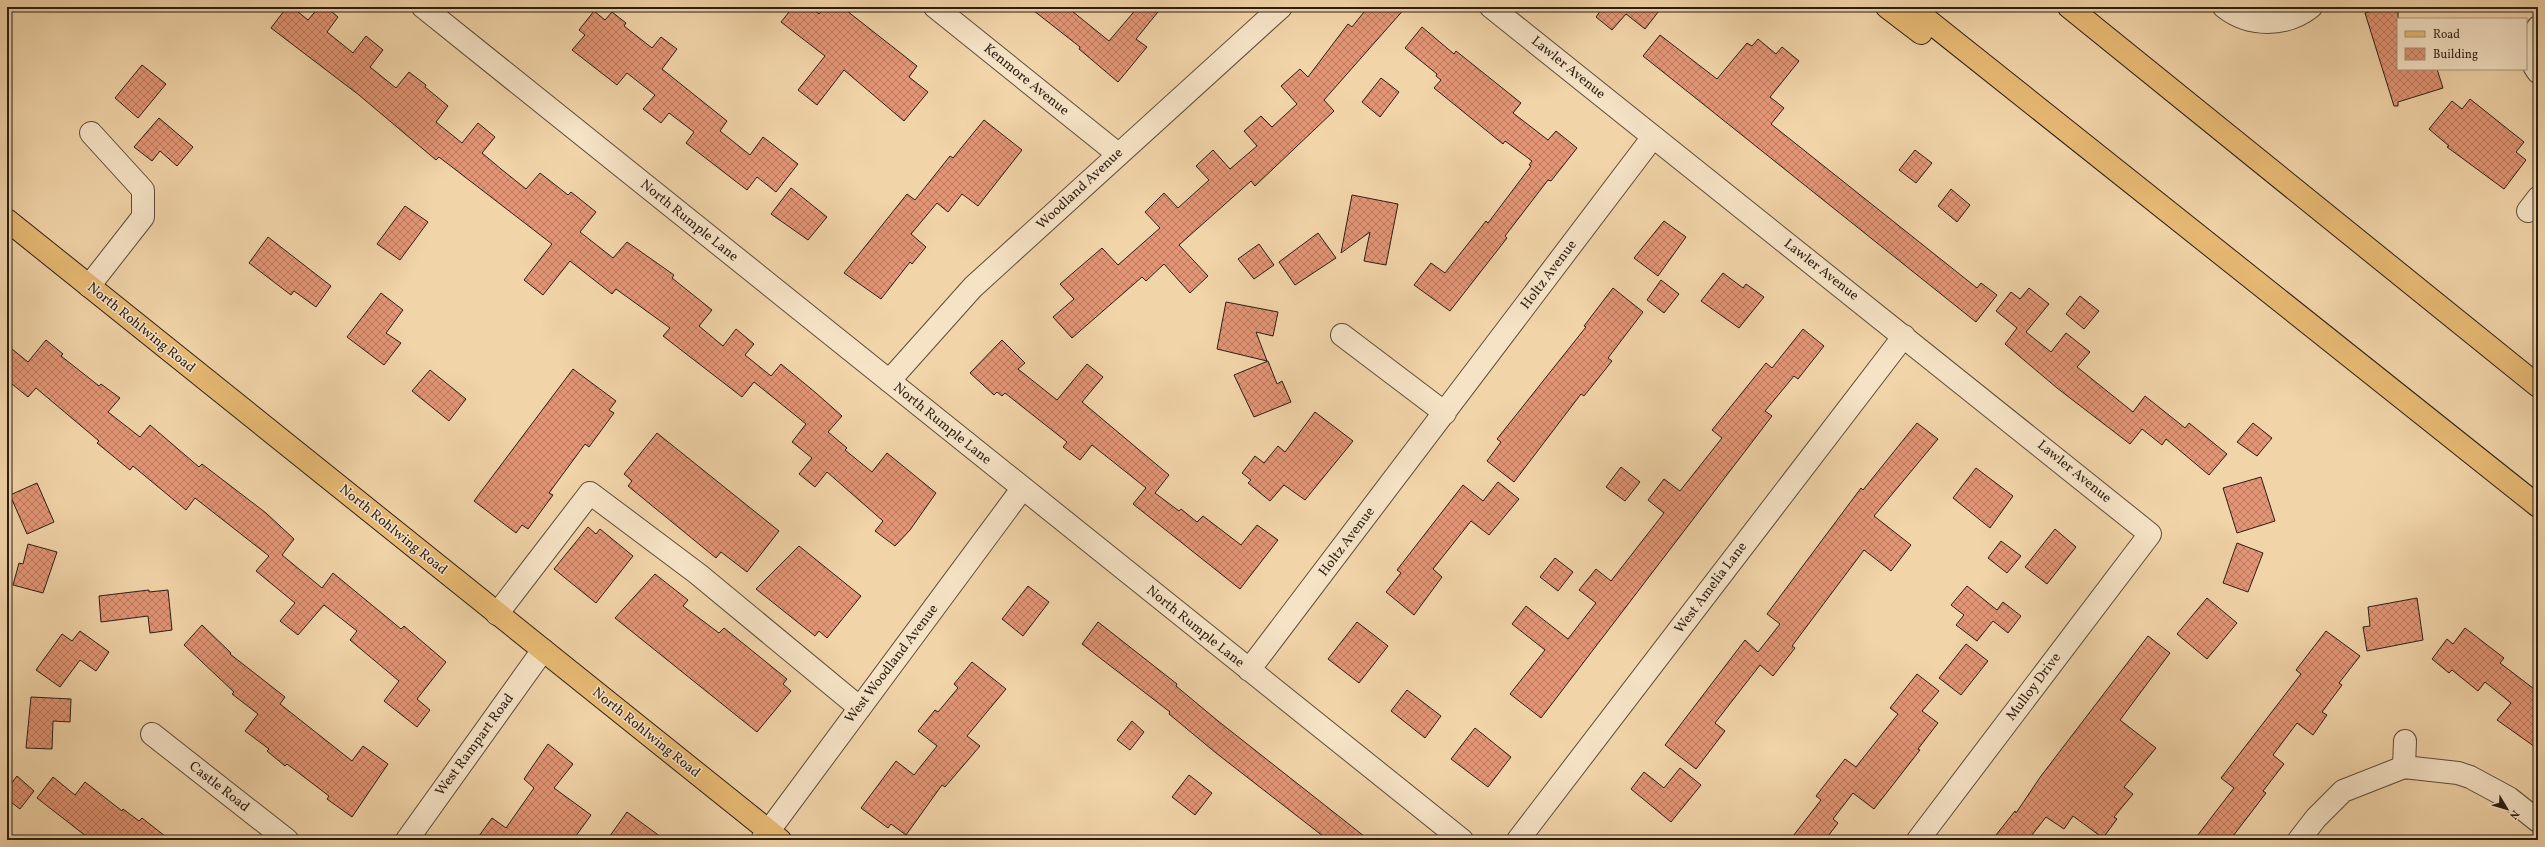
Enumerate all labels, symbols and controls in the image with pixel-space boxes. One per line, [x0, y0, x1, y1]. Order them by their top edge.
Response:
legend [2397, 18, 2527, 70]
text: Road [2433, 27, 2460, 43]
street label: Lawler Avenue [1527, 32, 1609, 104]
street label: Kenmore Avenue [979, 40, 1073, 121]
text: Building [2433, 47, 2478, 63]
street label: Woodland Avenue [1033, 144, 1128, 234]
street label: North Rumple Lane [636, 176, 742, 267]
street label: Lawler Avenue [1779, 235, 1863, 306]
street label: Holtz Avenue [1517, 236, 1582, 314]
street label: North Rohlwing Road [83, 278, 199, 378]
street label: North Rumple Lane [889, 379, 995, 470]
street label: Lawler Avenue [2033, 436, 2115, 508]
street label: North Rohlwing Road [335, 480, 451, 580]
street label: Holtz Avenue [1315, 503, 1380, 581]
street label: West Amelia Lane [1670, 538, 1752, 638]
street label: North Rumple Lane [1142, 582, 1248, 673]
street label: West Woodland Avenue [841, 600, 943, 727]
street label: Mulloy Drive [2002, 649, 2066, 725]
street label: North Rohlwing Road [588, 683, 704, 783]
street label: West Rampart Road [431, 690, 519, 800]
street label: Castle Road [185, 757, 253, 817]
north arrow [2487, 789, 2527, 829]
text: N [2505, 806, 2522, 822]

